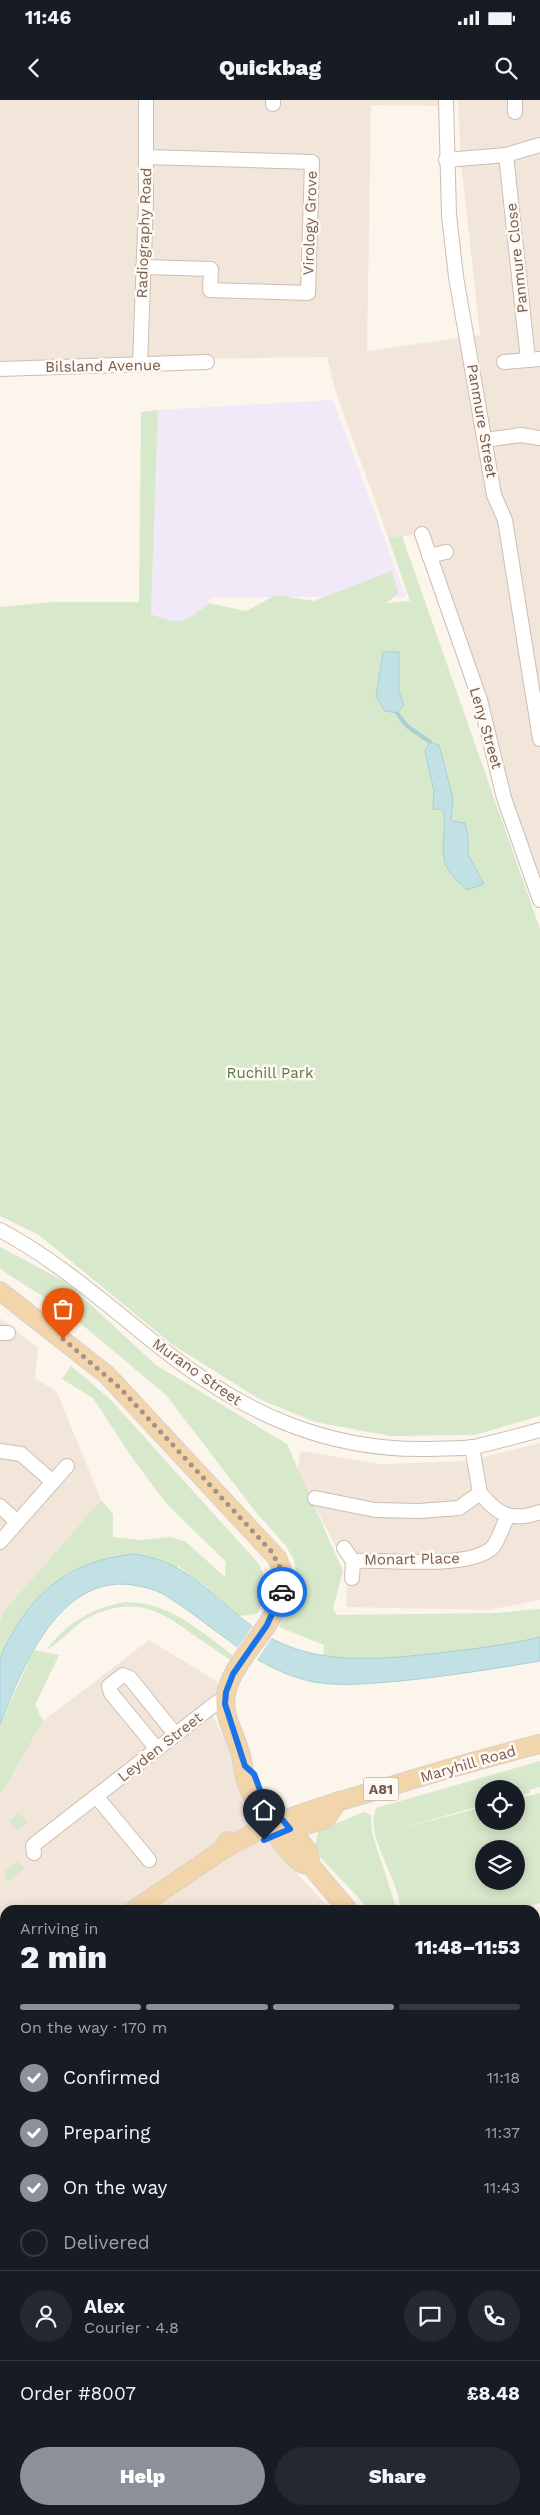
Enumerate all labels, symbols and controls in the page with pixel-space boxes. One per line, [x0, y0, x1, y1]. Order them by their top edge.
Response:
text: 11:46 [25, 6, 71, 29]
icon: back [20, 54, 48, 82]
icon: search [492, 54, 520, 82]
text: Quickbag [219, 55, 321, 80]
street label: Radiography Road [133, 167, 155, 299]
street label: Virology Grove [299, 170, 321, 276]
street label: Panmure Close [502, 202, 532, 314]
street label: Bilsland Avenue [45, 356, 161, 376]
street label: Panmure Street [463, 363, 501, 480]
street label: Leny Street [466, 685, 506, 772]
park label: Ruchill Park [227, 1064, 314, 1082]
pin [42, 1288, 84, 1339]
icon: bag [49, 1295, 77, 1323]
street label: Murano Street [149, 1335, 246, 1410]
street label: Monart Place [364, 1549, 460, 1569]
courier [257, 1567, 307, 1617]
icon: car [268, 1578, 296, 1606]
street label: Leyden Street [114, 1708, 206, 1786]
street label: Maryhill Road [418, 1742, 518, 1786]
road number: A81 [364, 1778, 398, 1800]
map controls [475, 1780, 525, 1890]
button: locate [475, 1780, 525, 1830]
pin [243, 1789, 285, 1840]
icon: home [250, 1796, 278, 1824]
button: layers [475, 1840, 525, 1890]
text: Arriving in [20, 1919, 98, 1938]
text: 11:48–11:53 [415, 1936, 520, 1959]
text: 2 min [20, 1938, 107, 1976]
text: On the way · 170 m [20, 2018, 167, 2037]
icon: check [20, 2064, 48, 2092]
text: Confirmed [63, 2066, 160, 2089]
text: 11:18 [487, 2068, 520, 2087]
icon: check [20, 2119, 48, 2147]
text: Preparing [63, 2121, 150, 2144]
text: 11:37 [485, 2123, 520, 2142]
icon: check [20, 2174, 48, 2202]
text: On the way [63, 2176, 167, 2199]
text: 11:43 [484, 2178, 520, 2197]
text: Delivered [63, 2231, 150, 2254]
button: person [20, 2290, 72, 2342]
button: chat [404, 2290, 456, 2342]
button: phone [468, 2290, 520, 2342]
text: Alex [84, 2295, 125, 2318]
text: Courier · 4.8 [84, 2318, 179, 2337]
text: Order #8007 [20, 2382, 136, 2405]
text: £8.48 [467, 2382, 520, 2405]
button: Help [20, 2447, 265, 2505]
button: Share [275, 2447, 520, 2505]

